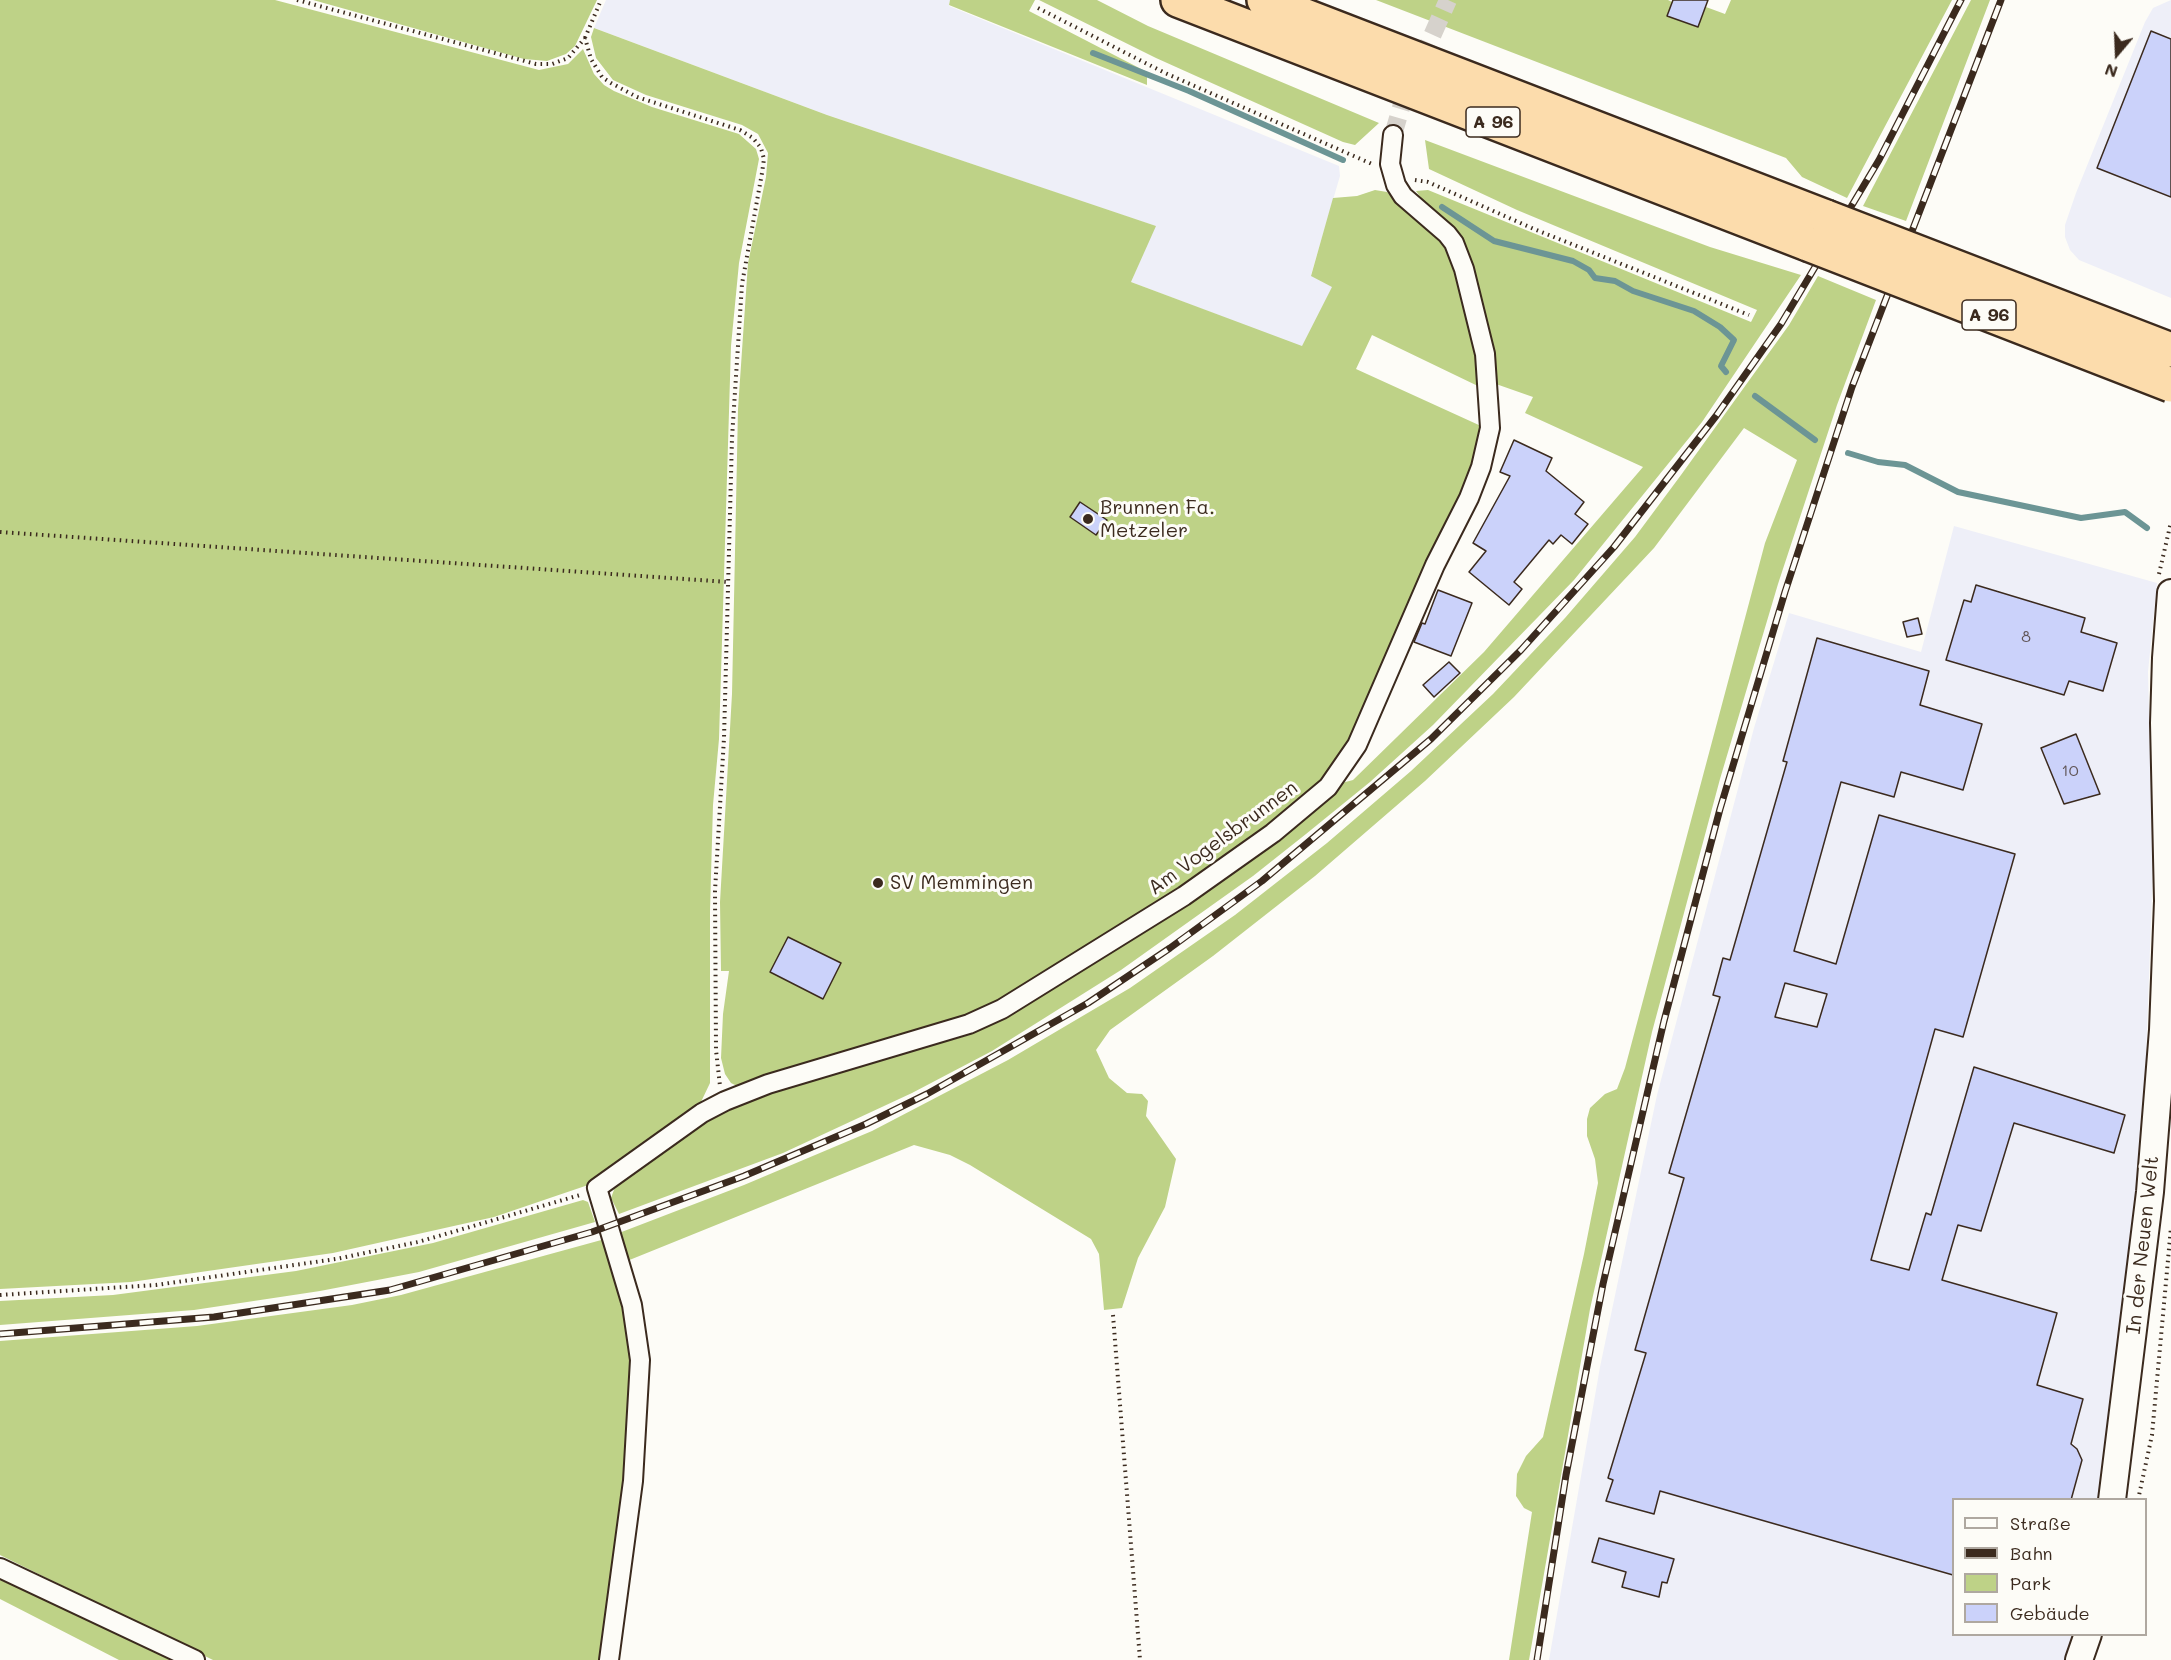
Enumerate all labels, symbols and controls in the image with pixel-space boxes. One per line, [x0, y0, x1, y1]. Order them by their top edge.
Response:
north arrow [2087, 24, 2147, 84]
text: N [2102, 60, 2120, 83]
road number: A 96 [1466, 107, 1520, 137]
road number: A 96 [1962, 300, 2016, 330]
place label: Brunnen Fa. Metzeler [1100, 496, 1215, 543]
marker: Brunnen Fa. Metzeler [1081, 512, 1095, 526]
house number: 8 [2021, 627, 2031, 647]
house number: 10 [2061, 761, 2079, 781]
street label: Am Vogelsbrunnen [1144, 776, 1302, 900]
place label: SV Memmingen [890, 871, 1033, 895]
marker: SV Memmingen [871, 876, 885, 890]
street label: In der Neuen Welt [2122, 1155, 2164, 1335]
legend [1952, 1498, 2147, 1636]
text: Straße [2010, 1511, 2071, 1535]
text: Bahn [2010, 1541, 2053, 1565]
text: Park [2010, 1571, 2051, 1595]
text: Gebäude [2010, 1601, 2090, 1625]

